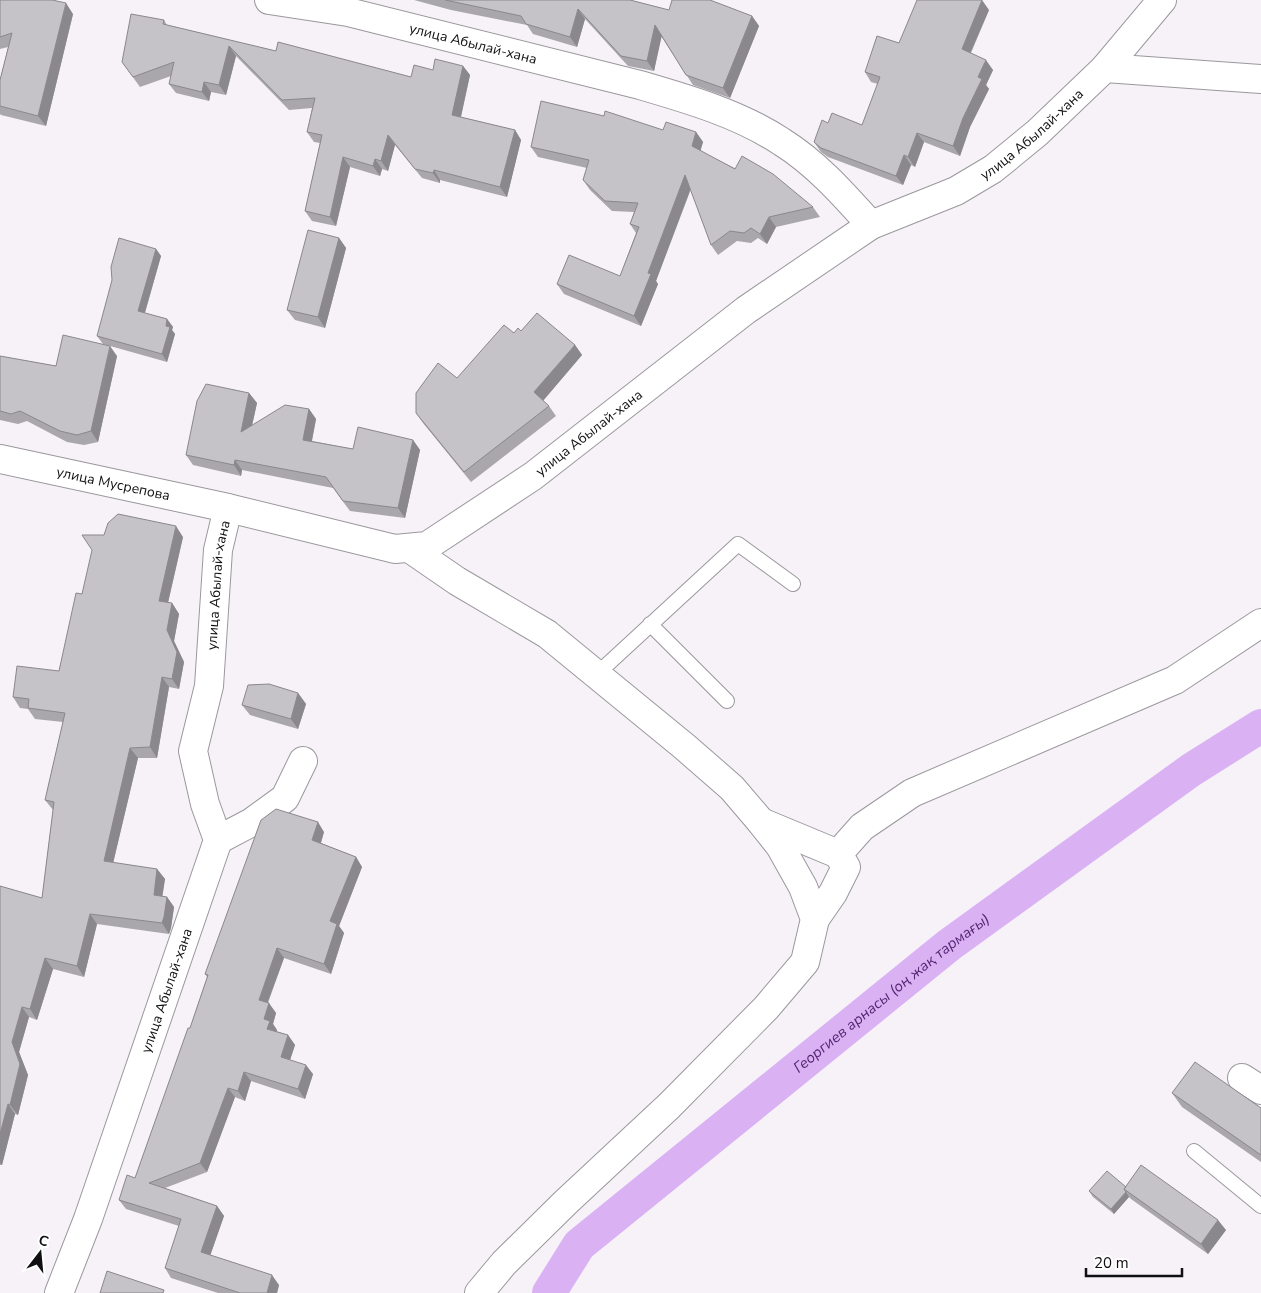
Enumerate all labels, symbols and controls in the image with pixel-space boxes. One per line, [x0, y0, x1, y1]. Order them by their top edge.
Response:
street label: улица Абылай-хана [407, 19, 539, 69]
street label: улица Абылай-хана [977, 85, 1088, 185]
street label: улица Абылай-хана [532, 385, 646, 481]
street label: улица Мусрепова [55, 462, 172, 505]
street label: улица Абылай-хана [202, 518, 235, 651]
water label: Георгиев арнасы (оң жақ тармағы) [789, 909, 994, 1077]
street label: улица Абылай-хана [137, 926, 197, 1056]
north arrow [15, 1228, 65, 1278]
text: С [36, 1231, 51, 1252]
scale bar [1086, 1246, 1182, 1278]
text: 20 m [1094, 1253, 1129, 1273]

